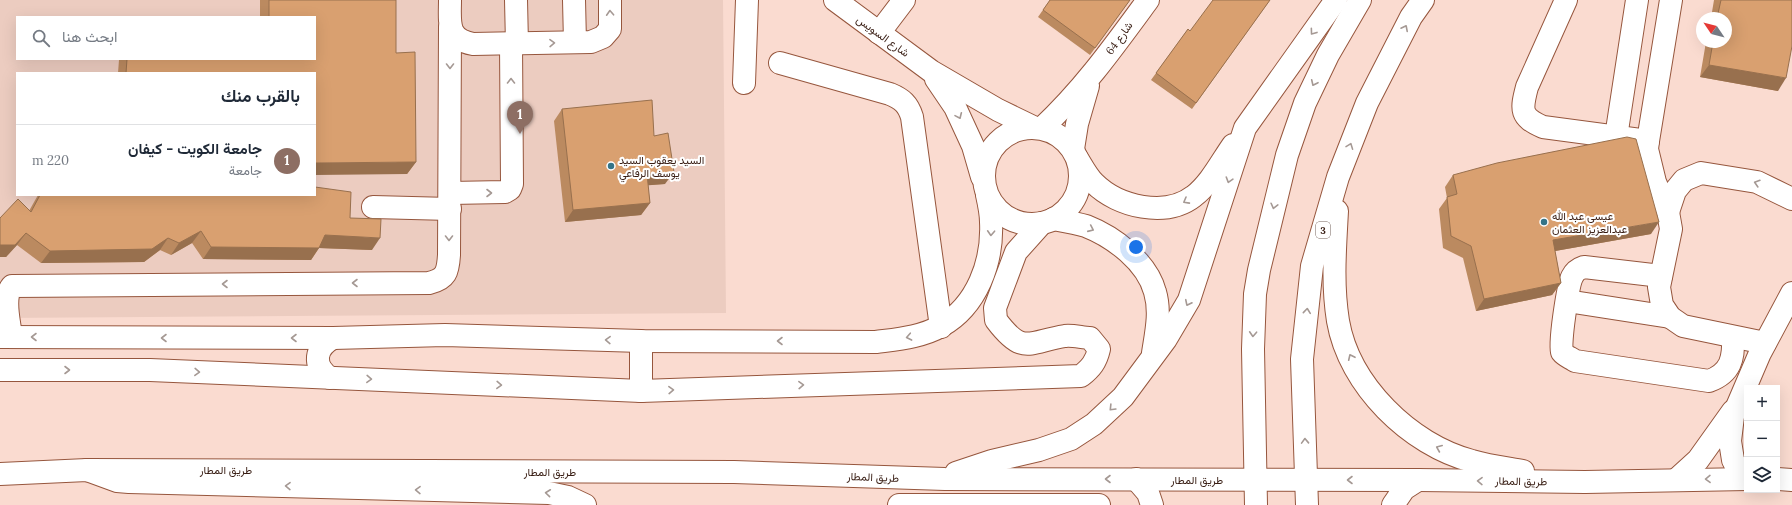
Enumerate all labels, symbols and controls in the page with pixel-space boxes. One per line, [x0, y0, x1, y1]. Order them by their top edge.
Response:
one-way arrow [606, 10, 615, 16]
street label: شارع السويس [853, 12, 912, 61]
north arrow [1696, 12, 1732, 48]
search box [16, 16, 316, 60]
street label: شارع 64 [1102, 19, 1137, 58]
one-way arrow [1401, 25, 1408, 32]
icon: search [30, 27, 52, 49]
text: ابحث هنا [62, 27, 117, 46]
one-way arrow [1311, 27, 1318, 34]
one-way arrow [549, 39, 555, 47]
one-way arrow [446, 63, 454, 69]
one-way arrow [507, 78, 515, 84]
one-way arrow [1311, 79, 1319, 86]
text: بالقرب منك [221, 85, 300, 107]
pin: 1 [507, 101, 533, 134]
one-way arrow [954, 111, 962, 119]
text: جامعة الكويت - كيفان [128, 139, 262, 158]
one-way arrow [1346, 142, 1354, 149]
text: 220 m [32, 152, 69, 169]
text: 1 [284, 152, 290, 169]
place label: السيد يعقوب السيد يوسف الرفاعي [619, 153, 704, 183]
marker: السيد يعقوب السيد يوسف الرفاعي [606, 161, 616, 171]
text: جامعة [229, 162, 262, 179]
one-way arrow [1225, 176, 1234, 183]
one-way arrow [1754, 179, 1761, 187]
one-way arrow [486, 189, 492, 197]
one-way arrow [1183, 196, 1190, 204]
one-way arrow [1270, 203, 1278, 210]
place label: عيسى عبد الله عبدالعزيز العثمان [1552, 209, 1627, 236]
marker: عيسى عبد الله عبدالعزيز العثمان [1539, 217, 1549, 227]
road number: 3 [1316, 222, 1330, 238]
one-way arrow [1087, 224, 1094, 232]
one-way arrow [986, 230, 995, 236]
one-way arrow [445, 235, 454, 241]
your location [1126, 237, 1146, 257]
one-way arrow [352, 279, 358, 287]
one-way arrow [222, 280, 228, 288]
one-way arrow [1185, 299, 1193, 306]
one-way arrow [1302, 308, 1311, 315]
one-way arrow [1249, 331, 1258, 337]
one-way arrow [906, 332, 912, 340]
one-way arrow [31, 333, 37, 341]
one-way arrow [161, 334, 167, 342]
one-way arrow [291, 334, 297, 342]
one-way arrow [605, 336, 611, 344]
one-way arrow [777, 337, 783, 345]
one-way arrow [1348, 353, 1356, 361]
one-way arrow [64, 366, 70, 374]
one-way arrow [194, 368, 200, 376]
one-way arrow [366, 375, 372, 384]
one-way arrow [496, 380, 502, 389]
one-way arrow [798, 381, 804, 390]
map controls [1744, 385, 1780, 493]
button: + [1744, 385, 1780, 421]
one-way arrow [668, 386, 674, 394]
one-way arrow [1109, 403, 1117, 411]
button: − [1744, 421, 1780, 457]
one-way arrow [1301, 438, 1309, 444]
one-way arrow [1435, 445, 1442, 453]
button: layers [1744, 457, 1780, 493]
street label: طريق المطار [199, 463, 252, 477]
street label: طريق المطار [523, 465, 576, 479]
street label: طريق المطار [846, 469, 899, 485]
street label: طريق المطار [1170, 473, 1223, 487]
street label: طريق المطار [1494, 474, 1547, 488]
one-way arrow [1105, 475, 1111, 483]
one-way arrow [1705, 475, 1711, 483]
one-way arrow [1347, 476, 1353, 484]
one-way arrow [1477, 477, 1483, 485]
one-way arrow [285, 482, 291, 490]
one-way arrow [415, 485, 421, 494]
one-way arrow [545, 489, 551, 498]

